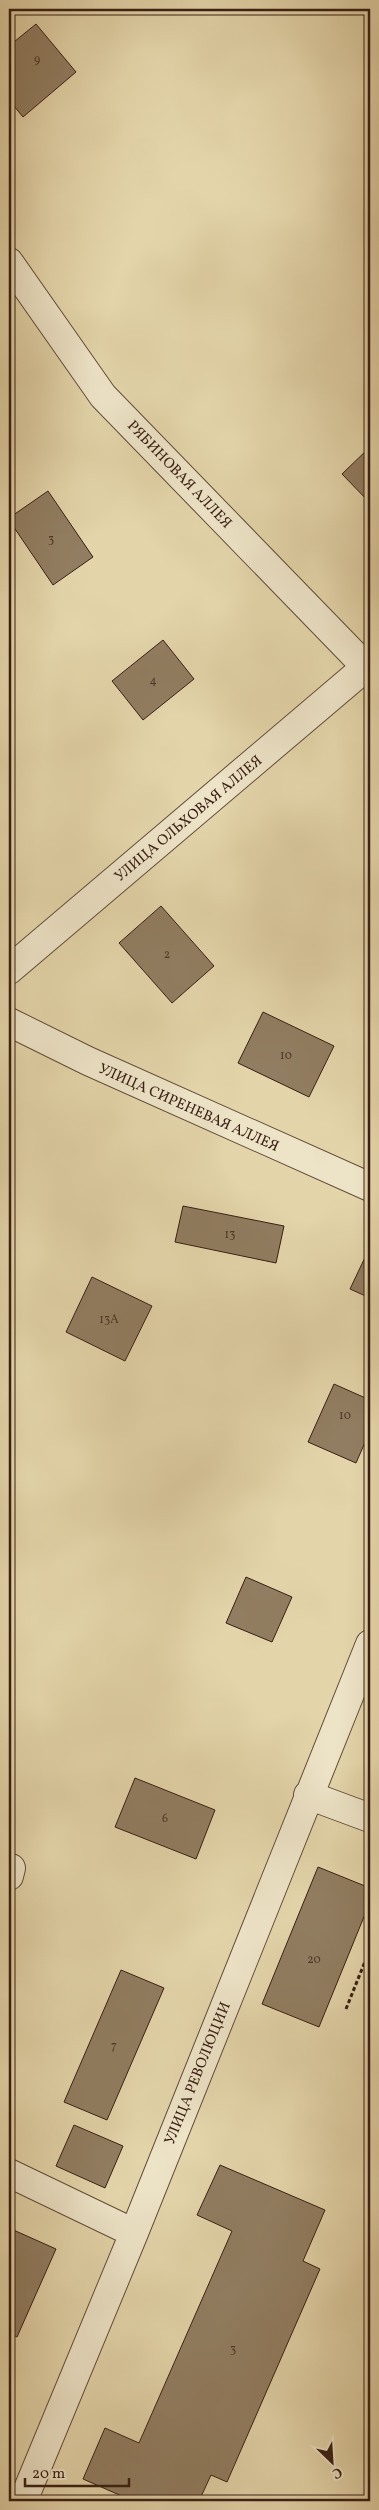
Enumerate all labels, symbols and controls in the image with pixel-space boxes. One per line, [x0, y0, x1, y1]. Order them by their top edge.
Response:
house number: 9 [34, 52, 40, 68]
street label: РЯБИНОВАЯ АЛЛЕЯ [122, 416, 236, 534]
house number: 3 [48, 532, 54, 548]
house number: 4 [149, 673, 157, 689]
street label: УЛИЦА ОЛЬХОВАЯ АЛЛЕЯ [111, 751, 267, 887]
house number: 2 [164, 947, 170, 963]
house number: 10 [280, 1048, 292, 1064]
street label: УЛИЦА СИРЕНЕВАЯ АЛЛЕЯ [95, 1059, 282, 1158]
house number: 13 [225, 1227, 235, 1243]
house number: 13А [99, 1312, 119, 1328]
house number: 10 [339, 1408, 351, 1424]
house number: 6 [162, 1811, 168, 1827]
house number: 20 [307, 1952, 321, 1968]
street label: УЛИЦА РЕВОЛЮЦИИ [160, 1999, 237, 2148]
house number: 7 [111, 2038, 117, 2054]
house number: 3 [230, 2342, 236, 2358]
north arrow [306, 2438, 356, 2488]
scale bar [25, 2455, 129, 2487]
text: С [329, 2462, 345, 2483]
text: 20 m [32, 2464, 65, 2485]

